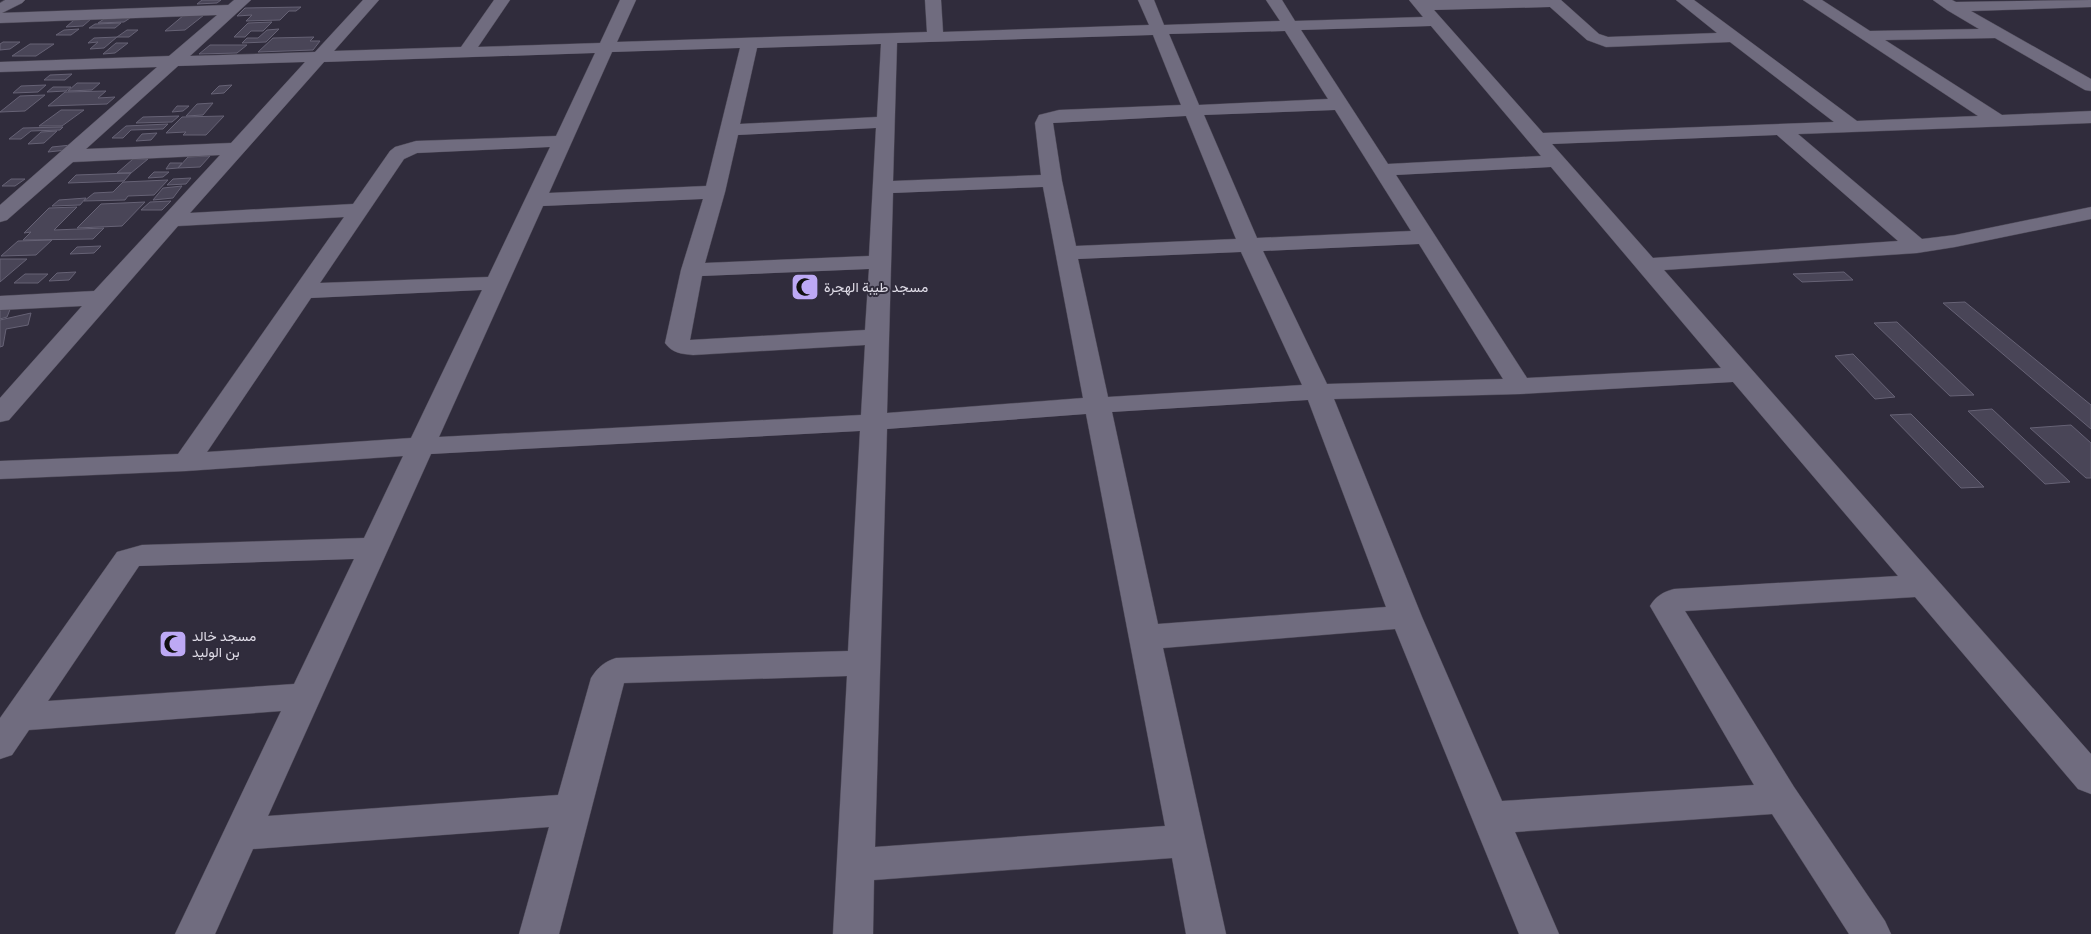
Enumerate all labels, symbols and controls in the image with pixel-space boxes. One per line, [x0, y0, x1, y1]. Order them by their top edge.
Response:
mosque icon: مسجد طيبة الهجرة [790, 272, 820, 302]
place label: مسجد طيبة الهجرة [824, 279, 928, 296]
place label: مسجد خالد بن الوليد [192, 628, 256, 661]
mosque icon: مسجد خالد بن الوليد [158, 629, 188, 659]

